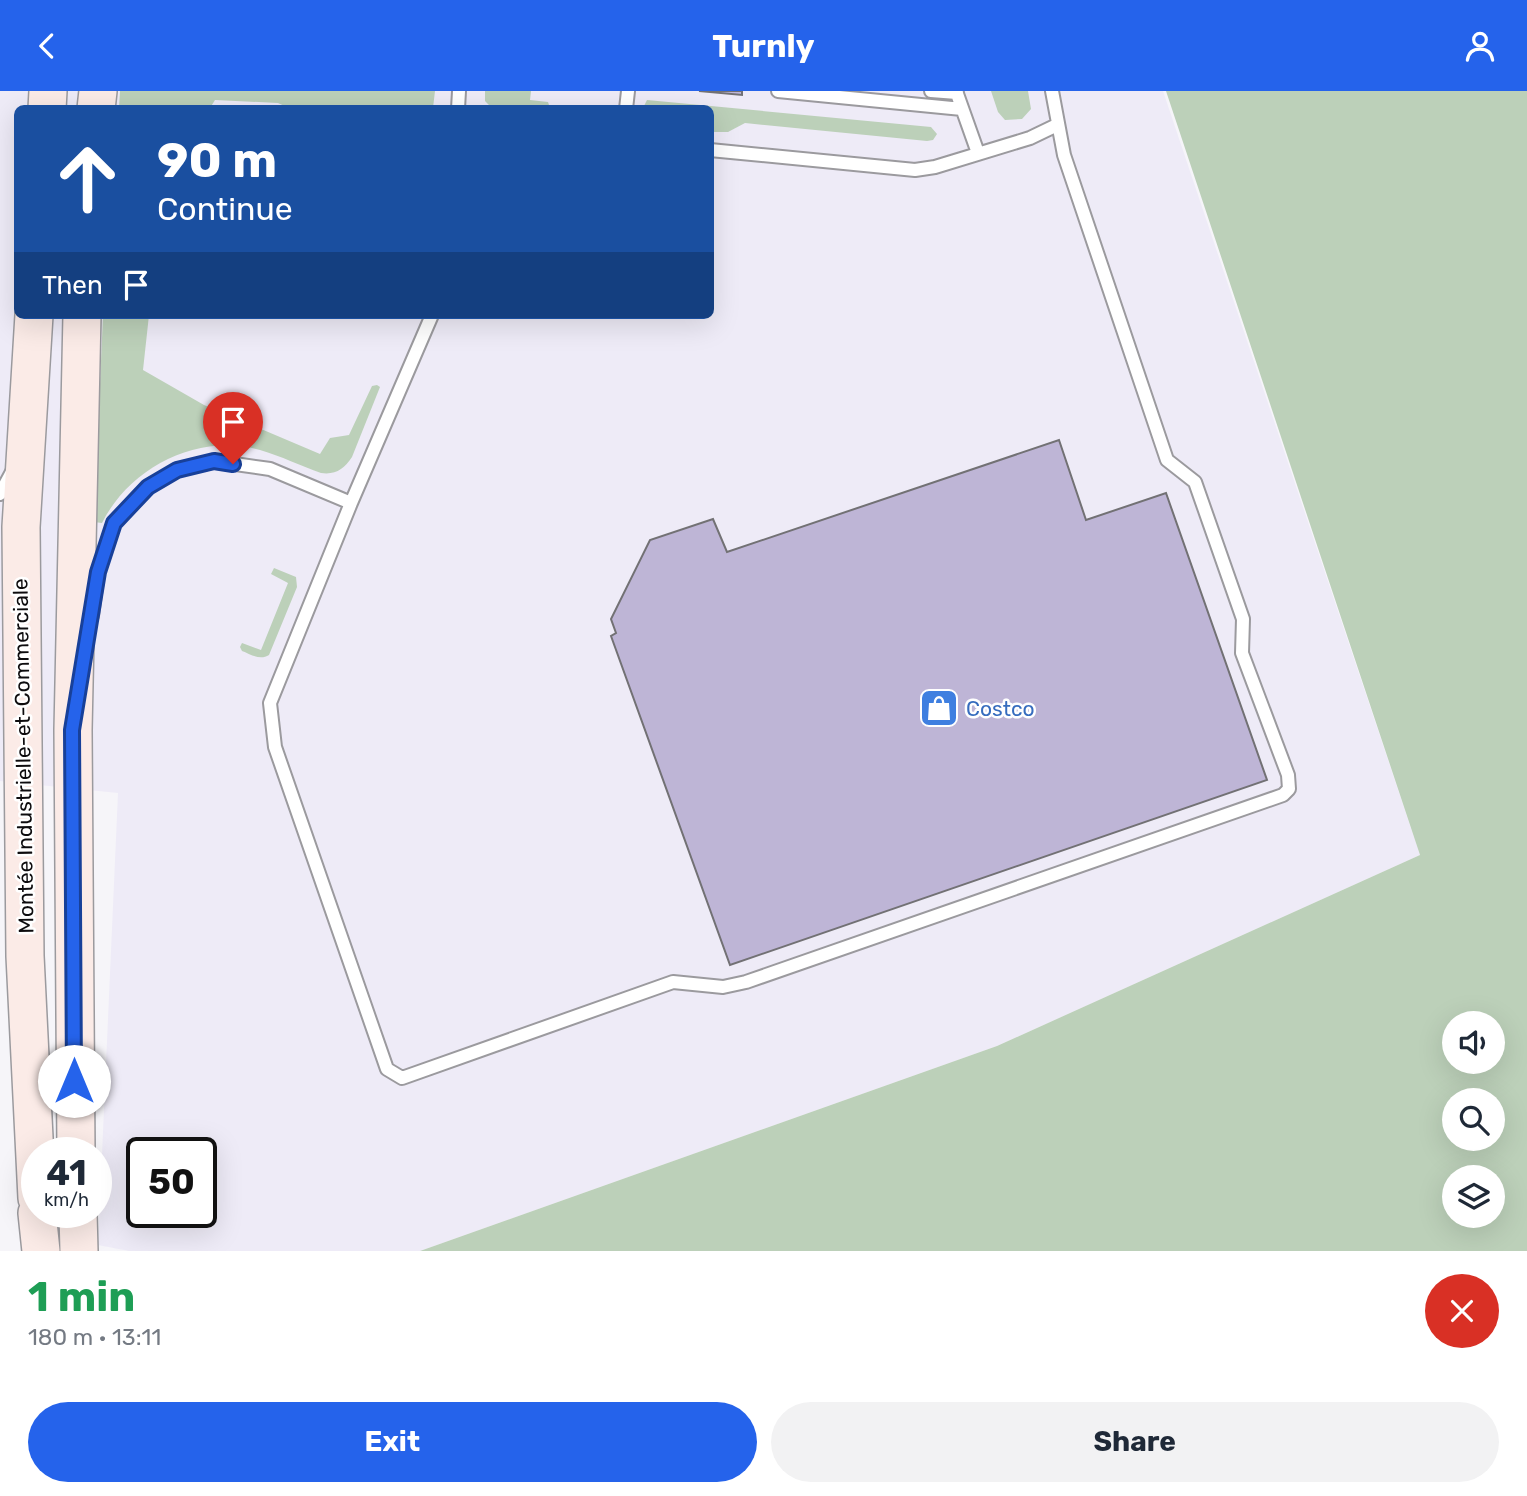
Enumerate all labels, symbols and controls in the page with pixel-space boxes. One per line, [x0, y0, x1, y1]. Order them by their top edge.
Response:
icon: back [28, 27, 66, 65]
text: Turnly [712, 27, 815, 65]
icon: person [1461, 27, 1499, 65]
text: 90 m [157, 131, 277, 189]
icon: ahead [42, 133, 133, 224]
text: Continue [157, 190, 293, 228]
icon: arrive [117, 266, 155, 304]
text: Then [42, 270, 103, 301]
pin [203, 392, 263, 464]
icon: arrive [214, 403, 252, 441]
street label: Montée Industrielle-et-Commerciale [7, 578, 39, 934]
shop icon: Costco [918, 687, 960, 729]
place label: Costco [966, 696, 1035, 721]
map controls [1442, 1011, 1505, 1228]
button: sound [1442, 1011, 1505, 1074]
position arrow [37, 1044, 111, 1118]
button: search [1442, 1088, 1505, 1151]
speed limit sign: 50 [126, 1137, 217, 1228]
text: 41 [46, 1152, 87, 1194]
button: layers [1442, 1165, 1505, 1228]
text: km/h [44, 1189, 89, 1211]
text: 1 min [28, 1272, 135, 1322]
button: close [1425, 1274, 1499, 1348]
text: 180 m · 13:11 [28, 1323, 161, 1351]
button: Exit [28, 1402, 757, 1482]
button: Share [771, 1402, 1499, 1482]

